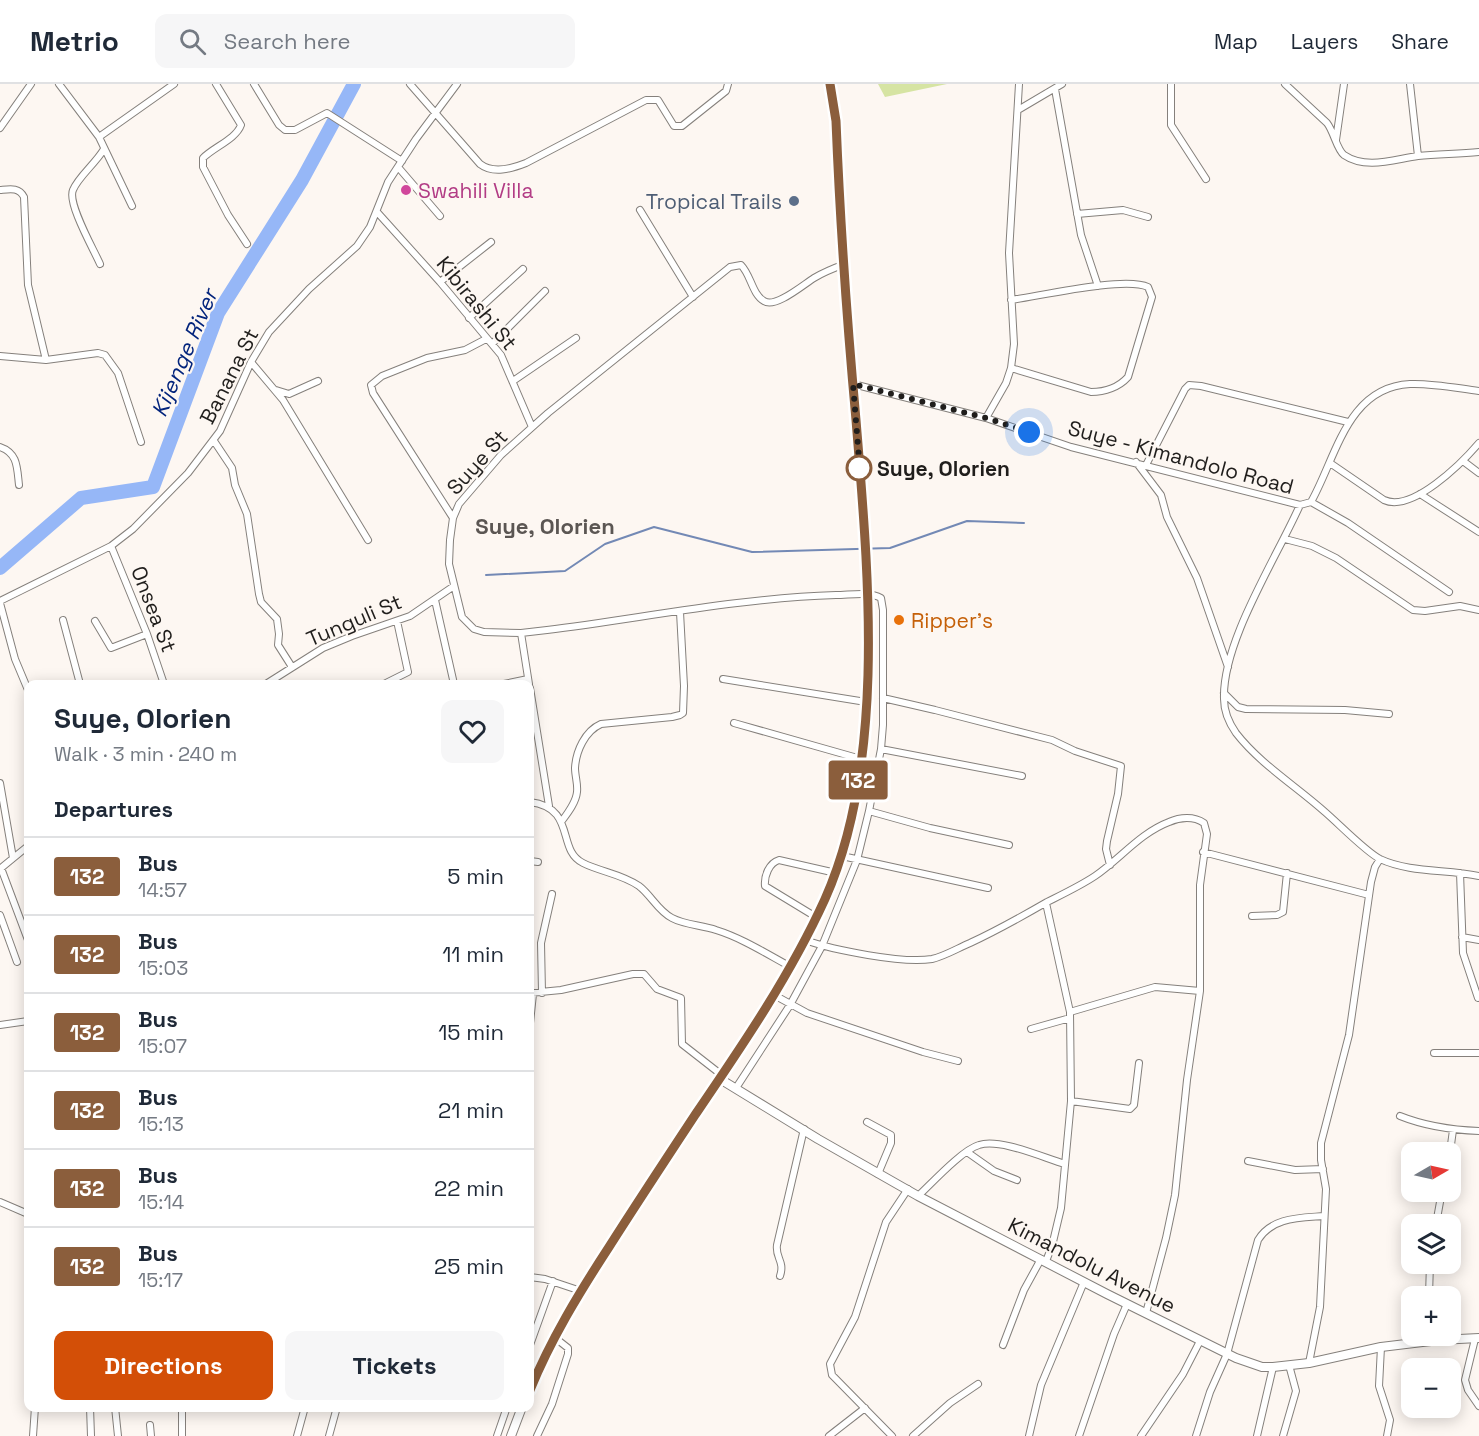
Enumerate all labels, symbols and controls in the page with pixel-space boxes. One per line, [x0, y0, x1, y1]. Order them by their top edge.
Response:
search box [155, 14, 575, 68]
text: Metrio [30, 23, 119, 59]
icon: search [176, 25, 209, 58]
text: Search here [224, 27, 351, 55]
text: Map [1214, 28, 1258, 55]
text: Layers [1291, 28, 1358, 55]
text: Share [1391, 28, 1449, 55]
place label: Swahili Villa [418, 177, 534, 204]
marker: Swahili Villa [399, 183, 413, 197]
place label: Tropical Trails [646, 188, 782, 215]
marker: Tropical Trails [787, 194, 801, 208]
street label: Kibirashi St [431, 251, 523, 355]
water label: Kijenge River [145, 283, 224, 421]
street label: Banana St [193, 324, 265, 428]
street label: Suye - Kimandolo Road [1065, 414, 1297, 500]
your location [1014, 417, 1044, 447]
street label: Suye St [441, 424, 513, 500]
marker: Suye, Olorien [846, 455, 872, 481]
place label: Suye, Olorien [877, 455, 1010, 482]
district label: Suye, Olorien [475, 512, 615, 540]
street label: Onsea St [125, 562, 183, 656]
street label: Tunguli St [302, 588, 406, 652]
place label: Ripper's [911, 607, 993, 634]
marker: Ripper's [892, 613, 906, 627]
text: Suye, Olorien [54, 700, 231, 736]
button: heart [441, 700, 504, 763]
text: Walk · 3 min · 240 m [54, 741, 237, 767]
line badge: 132 [824, 760, 892, 800]
text: 132 [841, 767, 875, 794]
text: Departures [54, 795, 173, 823]
text: Bus [138, 849, 178, 877]
text: 5 min [447, 862, 504, 890]
text: 132 [70, 863, 104, 890]
text: 14:57 [138, 877, 187, 903]
text: Bus [138, 927, 178, 955]
text: 11 min [442, 940, 504, 968]
text: 132 [70, 941, 104, 968]
text: 15:03 [138, 955, 188, 981]
text: Bus [138, 1005, 178, 1033]
text: 15 min [438, 1018, 504, 1046]
text: 132 [70, 1019, 104, 1046]
text: 15:07 [138, 1033, 187, 1059]
text: Bus [138, 1083, 178, 1111]
text: 21 min [438, 1096, 504, 1124]
text: 132 [70, 1097, 104, 1124]
text: 15:13 [138, 1111, 184, 1137]
north arrow [1401, 1142, 1461, 1202]
map controls [1401, 1142, 1461, 1418]
text: Bus [138, 1161, 178, 1189]
text: 22 min [434, 1174, 504, 1202]
text: 132 [70, 1175, 104, 1202]
text: 15:14 [138, 1189, 184, 1215]
street label: Kimandolu Avenue [1004, 1211, 1180, 1319]
button: layers [1401, 1214, 1461, 1274]
text: Bus [138, 1239, 178, 1267]
text: 25 min [434, 1252, 504, 1280]
text: 132 [70, 1253, 104, 1280]
text: 15:17 [138, 1267, 183, 1293]
button: + [1401, 1286, 1461, 1346]
button: Directions [54, 1331, 273, 1400]
button: Tickets [285, 1331, 504, 1400]
button: − [1401, 1358, 1461, 1418]

